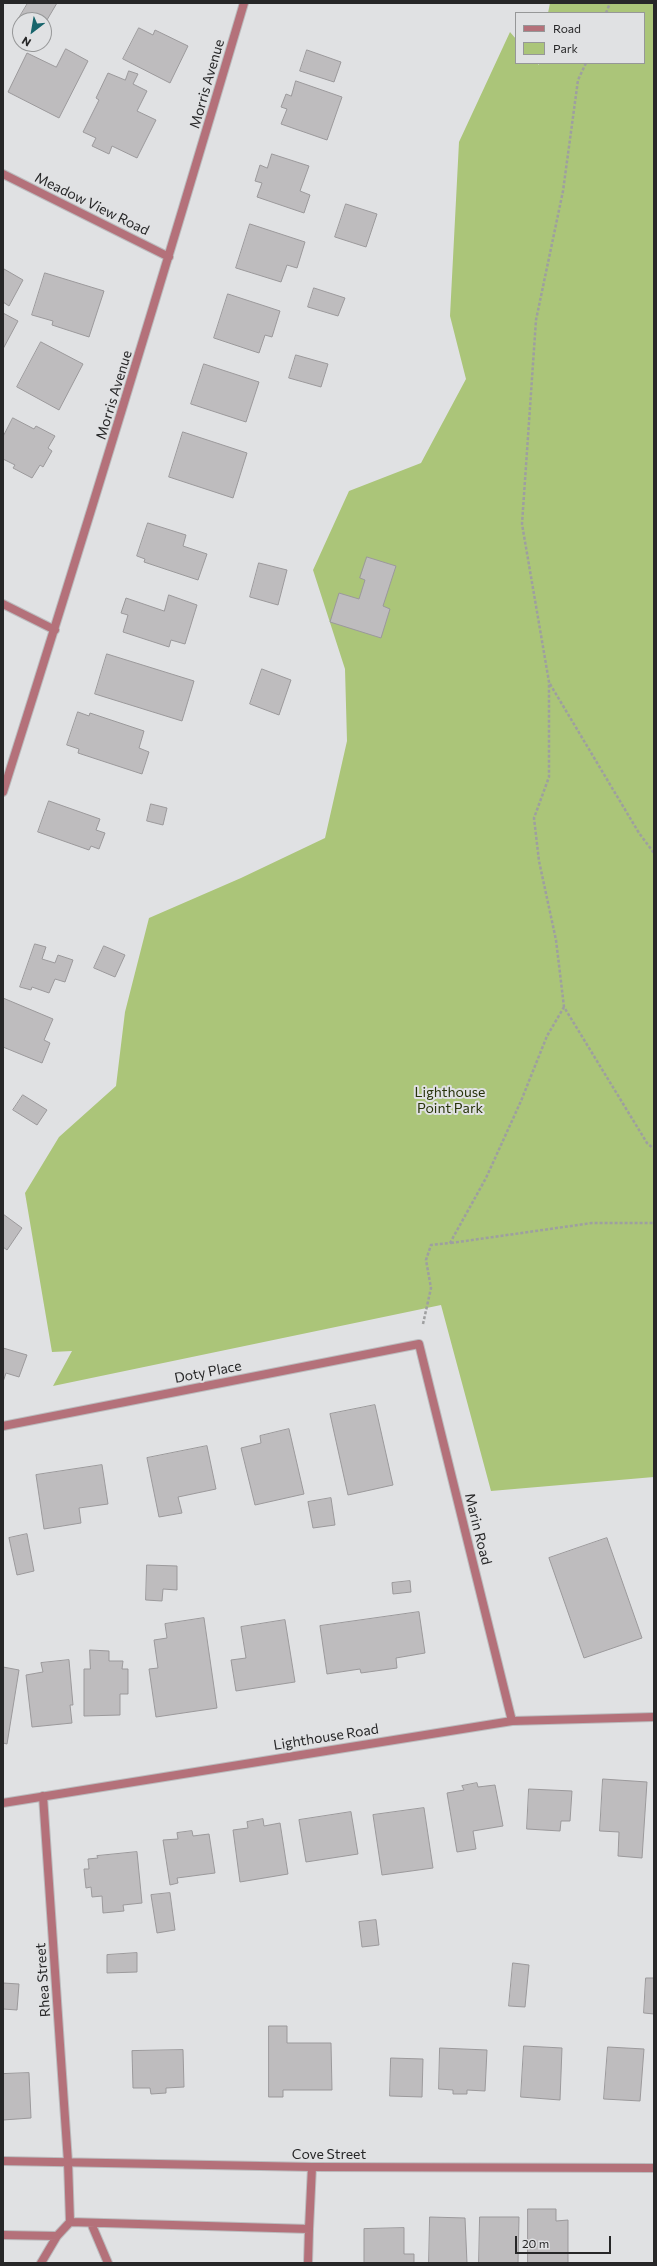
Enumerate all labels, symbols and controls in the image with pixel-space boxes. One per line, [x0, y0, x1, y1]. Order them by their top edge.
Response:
north arrow [12, 12, 52, 52]
legend [515, 12, 645, 64]
text: Road [553, 21, 581, 35]
text: N [19, 34, 33, 50]
street label: Morris Avenue [186, 37, 228, 131]
text: Park [553, 41, 578, 55]
street label: Meadow View Road [32, 169, 152, 239]
street label: Morris Avenue [92, 348, 136, 442]
park label: Lighthouse Point Park [415, 1084, 485, 1116]
street label: Doty Place [173, 1357, 243, 1387]
street label: Marin Road [461, 1491, 495, 1567]
street label: Lighthouse Road [272, 1720, 380, 1754]
street label: Rhea Street [32, 1942, 54, 2018]
street label: Cove Street [292, 2146, 366, 2162]
scale bar [517, 2228, 613, 2254]
text: 20 m [522, 2236, 549, 2250]

